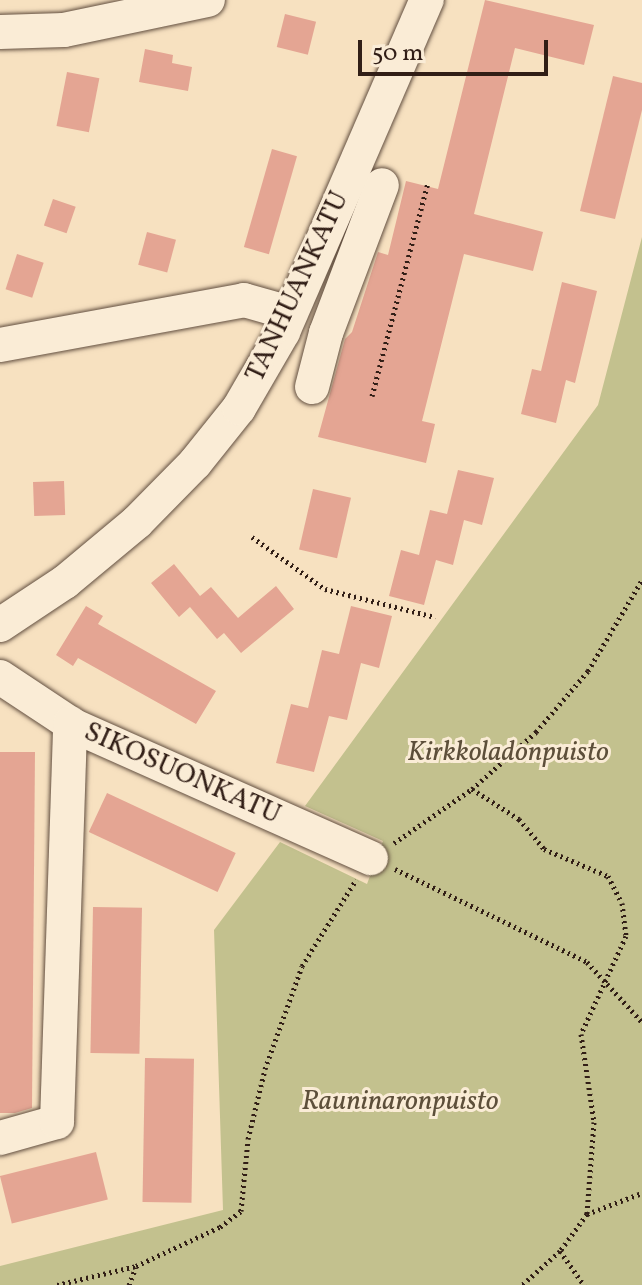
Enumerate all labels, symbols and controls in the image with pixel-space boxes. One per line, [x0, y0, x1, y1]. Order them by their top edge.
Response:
scale bar [362, 24, 552, 74]
text: 50 m [372, 37, 424, 71]
street label: TANHUANKATU [239, 186, 357, 388]
street label: SIKOSUONKATU [79, 716, 285, 832]
park label: Kirkkoladonpuisto [407, 736, 609, 770]
park label: Rauninaronpuisto [301, 1085, 499, 1119]

